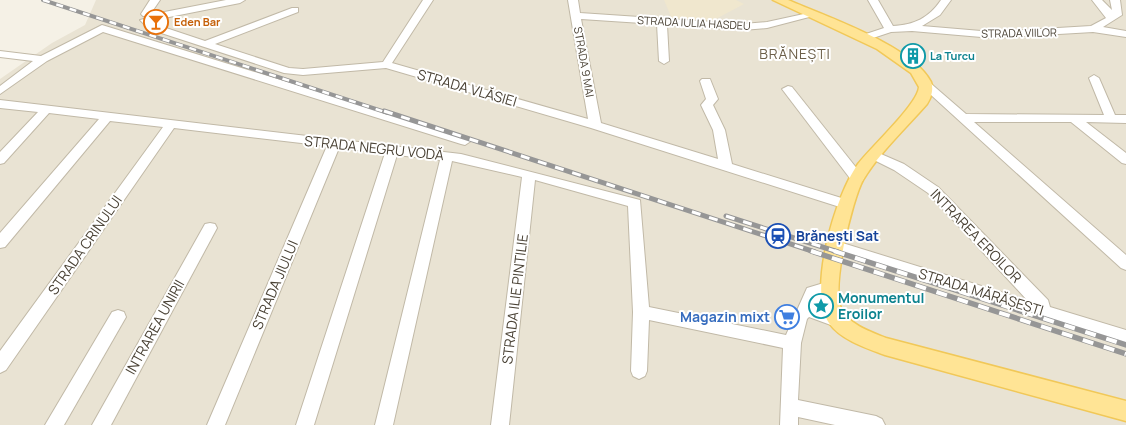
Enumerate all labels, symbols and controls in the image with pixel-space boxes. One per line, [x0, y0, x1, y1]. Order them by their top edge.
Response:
bar icon: Eden Bar [143, 9, 169, 35]
street label: STRADA IULIA HASDEU [637, 12, 751, 33]
place label: Eden Bar [174, 14, 221, 29]
street label: STRADA VIILOR [981, 24, 1057, 41]
street label: STRADA 9 MAI [571, 25, 598, 98]
building icon: La Turcu [900, 43, 926, 69]
district label: BRĂNEȘTI [759, 44, 831, 63]
place label: La Turcu [930, 48, 975, 63]
street label: STRADA VLĂSIEI [415, 64, 519, 111]
street label: STRADA NEGRU VODĂ [303, 131, 445, 164]
street label: INTRAREA EROILOR [927, 185, 1026, 287]
street label: STRADA CRINULUI [43, 191, 126, 298]
station icon: Brănești Sat [765, 223, 791, 249]
place label: Brănești Sat [796, 226, 879, 245]
street label: STRADA ILIE PINTILIE [497, 233, 532, 365]
street label: STRADA JIULUI [247, 237, 302, 332]
street label: STRADA MĂRĂȘEȘTI [916, 263, 1046, 320]
street label: INTRAREA UNIRII [121, 276, 188, 377]
place label: Monumentul Eroilor [838, 288, 924, 323]
place icon: Monumentul Eroilor [808, 293, 834, 319]
supermarket icon: Magazin mixt [774, 304, 800, 330]
place label: Magazin mixt [680, 307, 770, 326]

